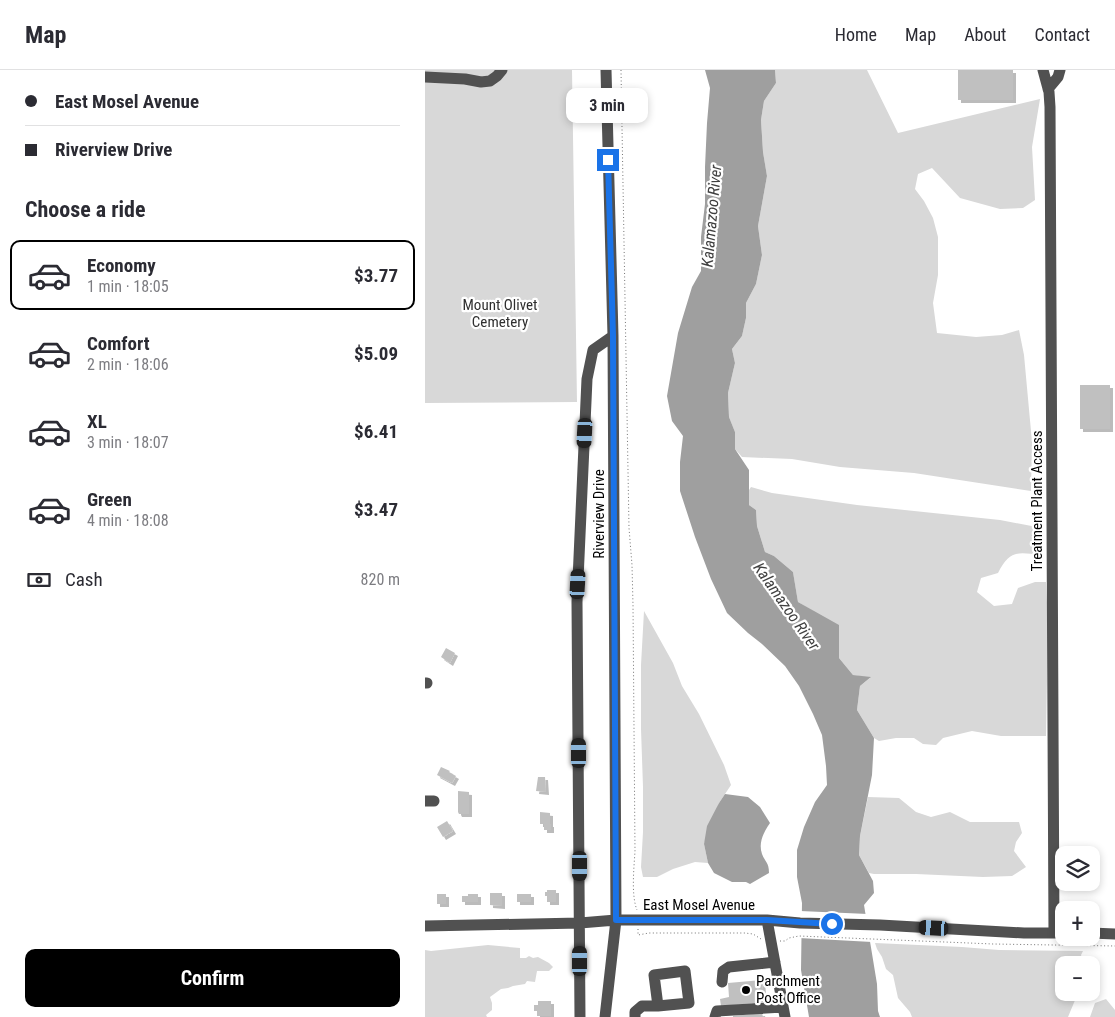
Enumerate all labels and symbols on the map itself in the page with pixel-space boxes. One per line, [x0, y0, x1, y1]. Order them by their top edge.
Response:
callout: 3 min [567, 88, 649, 122]
route end [597, 149, 619, 171]
water label: Kalamazoo River [698, 163, 726, 268]
park label: Mount Olivet Cemetery [463, 296, 537, 331]
car [576, 418, 593, 448]
street label: Treatment Plant Access [1028, 430, 1046, 572]
street label: Riverview Drive [590, 469, 608, 559]
water label: Kalamazoo River [749, 559, 824, 655]
car [569, 569, 586, 599]
car [571, 738, 586, 768]
car [572, 851, 587, 881]
street label: East Mosel Avenue [643, 896, 755, 914]
route start [821, 913, 843, 935]
car [918, 920, 949, 936]
car [572, 946, 587, 976]
place label: Parchment Post Office [756, 972, 821, 1007]
marker: Parchment Post Office [740, 984, 752, 996]

